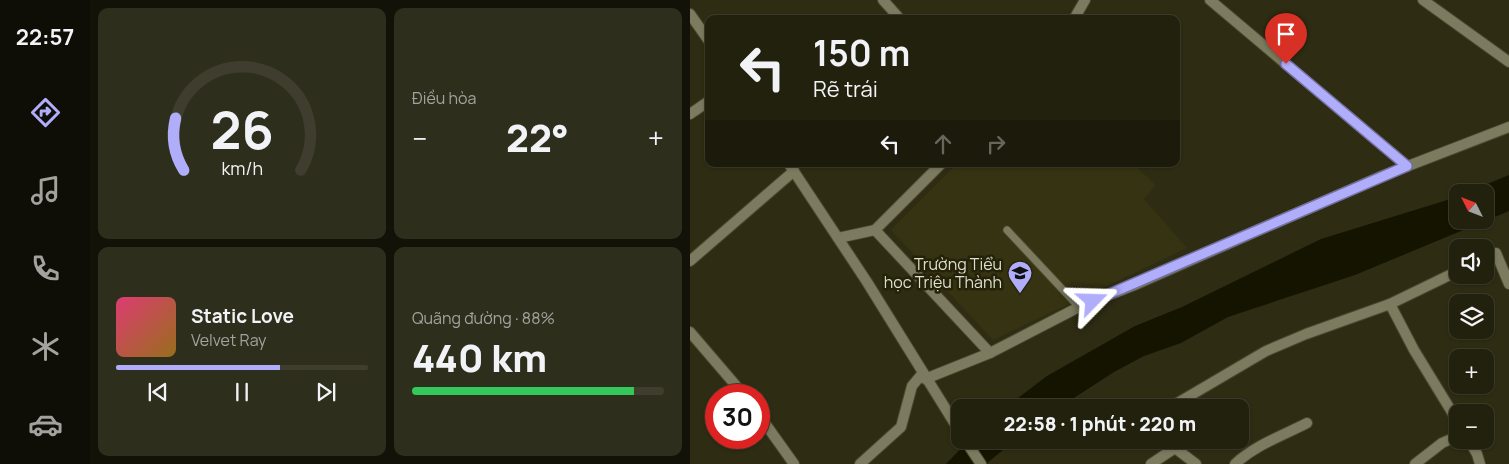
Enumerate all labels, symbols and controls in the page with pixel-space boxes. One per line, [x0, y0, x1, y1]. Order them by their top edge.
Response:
pin [1265, 13, 1307, 64]
icon: arrive [1272, 20, 1300, 48]
text: 22:57 [16, 22, 74, 52]
text: 150 m [813, 29, 910, 77]
icon: left [730, 35, 795, 100]
text: Rẽ trái [813, 74, 878, 104]
text: Điều hòa [412, 87, 476, 109]
text: 26 [210, 94, 274, 165]
icon: directions [28, 95, 63, 130]
text: 22° [506, 111, 569, 163]
text: − [412, 119, 427, 157]
text: + [648, 119, 664, 157]
icon: left [876, 130, 904, 158]
icon: ahead [929, 130, 957, 158]
icon: right [982, 130, 1010, 158]
text: km/h [221, 156, 263, 180]
icon: music [28, 173, 63, 208]
north arrow [1449, 184, 1494, 229]
map controls [1449, 184, 1494, 449]
button: sound [1449, 239, 1494, 284]
icon: phone [28, 251, 63, 286]
place label: Trường Tiểu học Triệu Thành [884, 253, 1002, 293]
school or university icon: Trường Tiểu học Triệu Thành [1007, 260, 1033, 294]
position arrow [1066, 274, 1118, 326]
button: layers [1449, 294, 1494, 339]
text: Static Love [191, 303, 294, 329]
text: Quãng đường · 88% [412, 307, 555, 329]
icon: climate [28, 329, 63, 364]
text: Velvet Ray [191, 329, 267, 351]
text: 440 km [412, 331, 547, 383]
button: + [1449, 349, 1494, 394]
icon: previous [144, 378, 172, 406]
icon: pause [228, 378, 256, 406]
icon: next [312, 378, 340, 406]
speed limit sign: 30 [705, 384, 770, 449]
button: − [1449, 404, 1494, 449]
icon: car [28, 407, 63, 442]
text: 22:58 · 1 phút · 220 m [1004, 411, 1196, 437]

